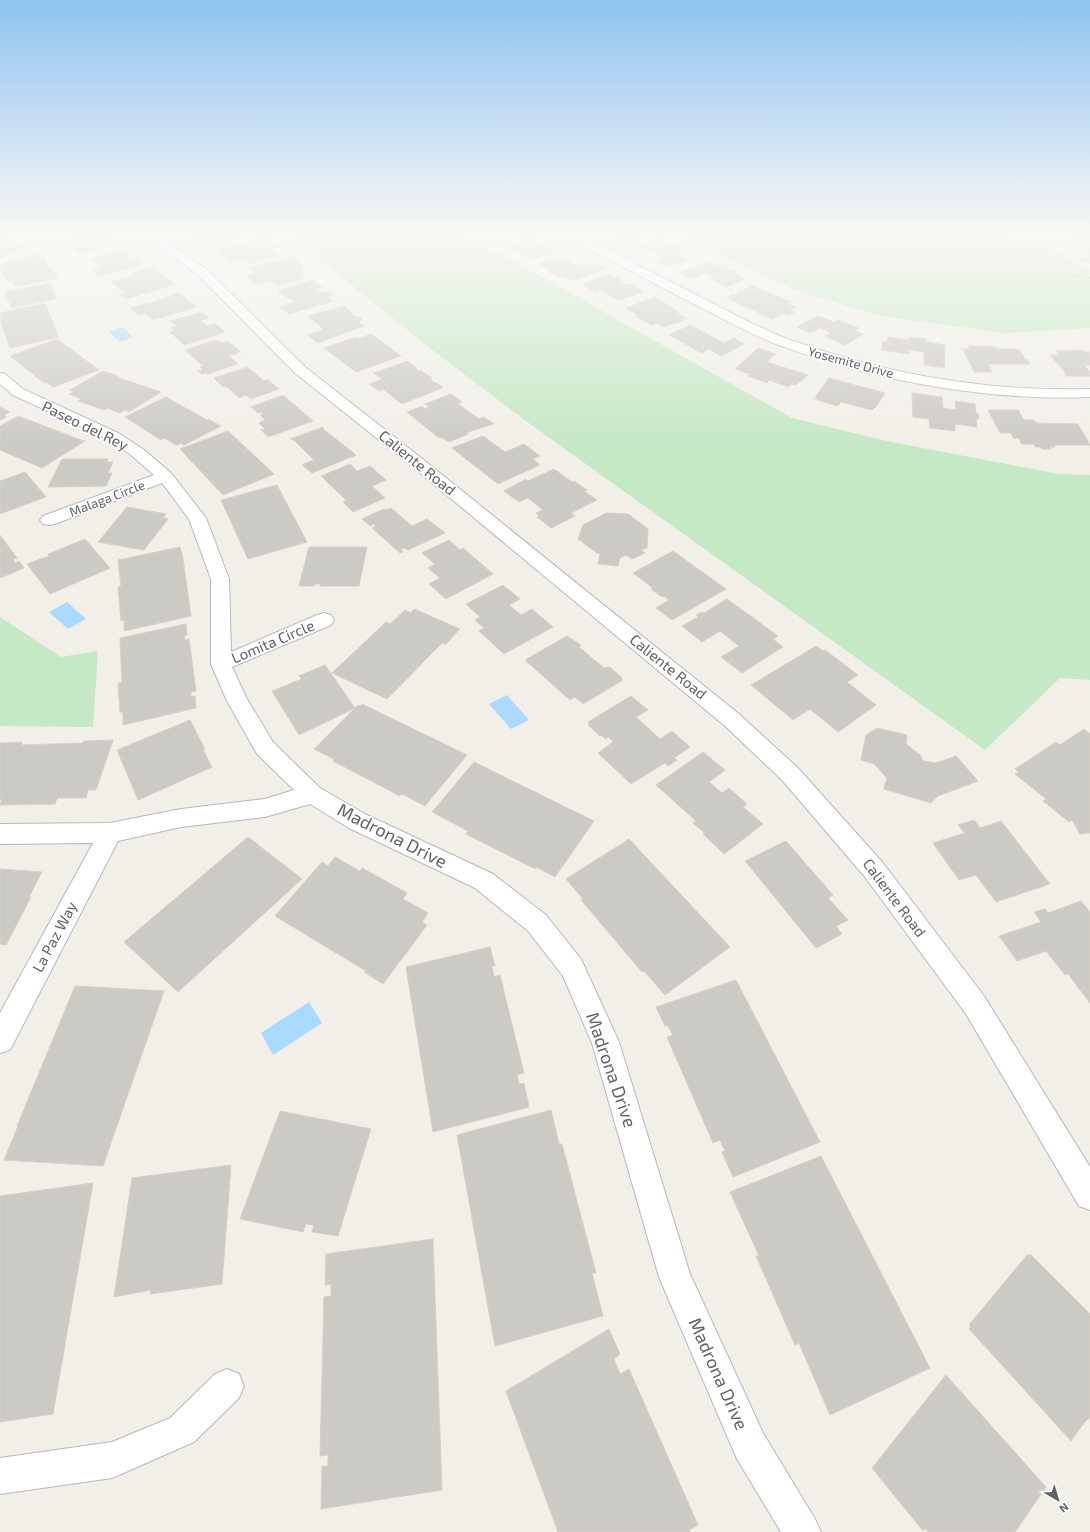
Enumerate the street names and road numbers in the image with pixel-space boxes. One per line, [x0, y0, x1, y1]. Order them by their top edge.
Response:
street label: Yosemite Drive [807, 343, 895, 381]
street label: Paseo del Rey [39, 396, 132, 454]
street label: Caliente Road [376, 426, 460, 499]
street label: Malaga Circle [67, 476, 147, 520]
street label: Lomita Circle [228, 616, 317, 667]
street label: Caliente Road [627, 630, 711, 703]
street label: Madrona Drive [334, 798, 451, 872]
street label: Caliente Road [860, 855, 930, 940]
street label: La Paz Way [28, 898, 80, 975]
street label: Madrona Drive [582, 1009, 642, 1130]
street label: Madrona Drive [684, 1314, 753, 1433]

